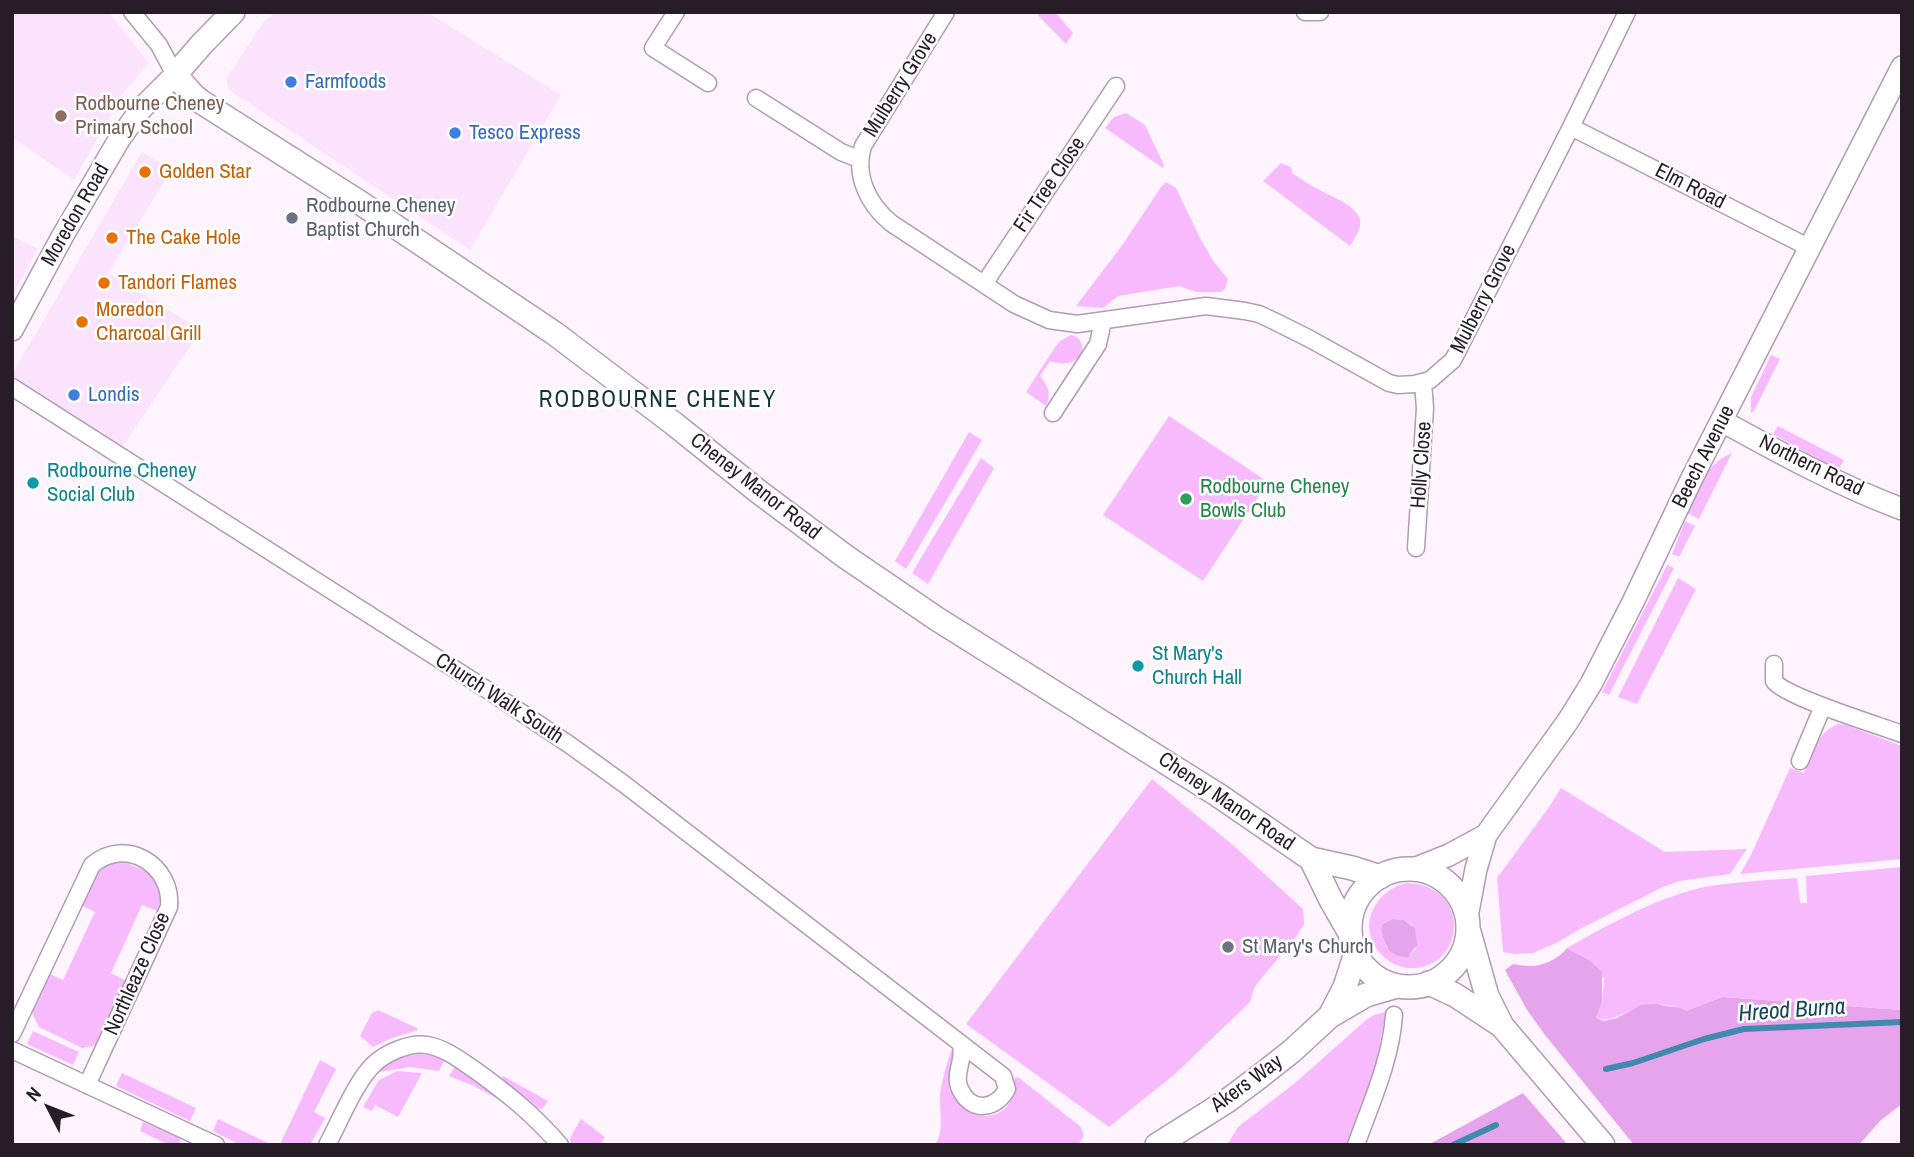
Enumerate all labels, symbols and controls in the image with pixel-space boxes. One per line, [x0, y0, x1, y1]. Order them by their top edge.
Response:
street label: Mulberry Grove [859, 28, 943, 142]
place label: Farmfoods [305, 69, 386, 95]
marker: Farmfoods [283, 74, 299, 90]
place label: Rodbourne Cheney Primary School [75, 91, 224, 141]
marker: Rodbourne Cheney Primary School [53, 108, 69, 124]
place label: Tesco Express [469, 120, 581, 146]
marker: Tesco Express [447, 125, 463, 141]
street label: Fir Tree Close [1009, 133, 1091, 237]
street label: Moredon Road [37, 159, 115, 271]
place label: Golden Star [159, 159, 251, 185]
street label: Elm Road [1651, 159, 1729, 215]
marker: Golden Star [137, 164, 153, 180]
place label: Rodbourne Cheney Baptist Church [306, 193, 455, 243]
marker: Rodbourne Cheney Baptist Church [284, 210, 300, 226]
place label: The Cake Hole [126, 225, 241, 251]
marker: The Cake Hole [104, 230, 120, 246]
street label: Mulberry Grove [1446, 240, 1522, 358]
place label: Tandori Flames [118, 270, 237, 296]
marker: Tandori Flames [96, 275, 112, 291]
place label: Moredon Charcoal Grill [96, 297, 201, 347]
marker: Moredon Charcoal Grill [74, 314, 90, 330]
place label: Londis [88, 382, 140, 408]
marker: Londis [66, 387, 82, 403]
district label: RODBOURNE CHENEY [541, 387, 775, 415]
street label: Beech Avenue [1667, 402, 1741, 512]
street label: Holly Close [1406, 421, 1438, 509]
street label: Cheney Manor Road [685, 428, 825, 546]
street label: Northern Road [1755, 430, 1867, 502]
place label: Rodbourne Cheney Social Club [47, 458, 196, 508]
place label: Rodbourne Cheney Bowls Club [1200, 474, 1349, 524]
marker: Rodbourne Cheney Social Club [25, 475, 41, 491]
marker: Rodbourne Cheney Bowls Club [1178, 491, 1194, 507]
place label: St Mary's Church Hall [1152, 641, 1242, 691]
street label: Church Walk South [430, 648, 568, 750]
marker: St Mary's Church Hall [1130, 658, 1146, 674]
street label: Cheney Manor Road [1153, 747, 1299, 857]
street label: Northleaze Close [100, 909, 176, 1039]
place label: St Mary's Church [1242, 934, 1374, 960]
marker: St Mary's Church [1220, 939, 1236, 955]
water label: Hreod Burna [1738, 994, 1846, 1028]
street label: Akers Way [1206, 1050, 1288, 1118]
north arrow [14, 1073, 84, 1143]
text: N [20, 1081, 47, 1107]

